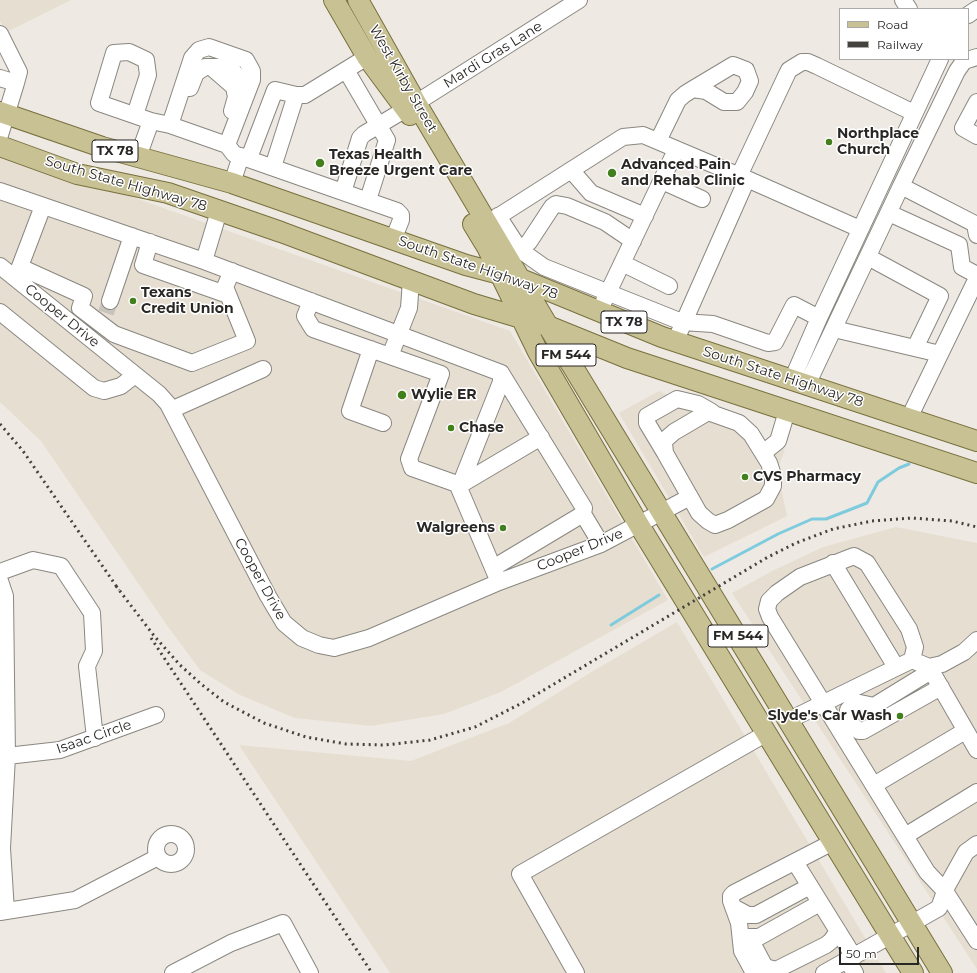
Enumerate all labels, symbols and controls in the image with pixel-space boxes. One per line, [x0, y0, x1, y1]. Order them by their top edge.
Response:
legend [839, 8, 969, 60]
text: Road [877, 17, 908, 32]
street label: Mardi Gras Lane [441, 18, 545, 92]
street label: West Kirby Street [365, 22, 441, 136]
text: Railway [877, 37, 923, 52]
place label: Northplace Church [837, 126, 919, 158]
marker: Northplace Church [824, 137, 834, 147]
road number: TX 78 [92, 140, 138, 162]
place label: Texas Health Breeze Urgent Care [329, 147, 472, 180]
street label: South State Highway 78 [43, 153, 209, 215]
marker: Texas Health Breeze Urgent Care [314, 157, 326, 169]
place label: Advanced Pain and Rehab Clinic [621, 157, 745, 190]
marker: Advanced Pain and Rehab Clinic [606, 167, 618, 179]
street label: South State Highway 78 [396, 233, 560, 303]
street label: Cooper Drive [21, 281, 103, 351]
place label: Texans Credit Union [141, 285, 234, 318]
marker: Texans Credit Union [128, 296, 138, 306]
road number: TX 78 [601, 311, 647, 333]
street label: South State Highway 78 [701, 343, 865, 411]
road number: FM 544 [536, 344, 596, 366]
place label: Wylie ER [411, 387, 477, 403]
marker: Wylie ER [396, 389, 408, 401]
place label: Chase [459, 420, 504, 436]
marker: Chase [446, 423, 456, 433]
place label: CVS Pharmacy [753, 469, 861, 485]
marker: CVS Pharmacy [740, 472, 750, 482]
place label: Walgreens [416, 520, 495, 536]
marker: Walgreens [498, 523, 508, 533]
street label: Cooper Drive [535, 525, 625, 575]
street label: Cooper Drive [231, 535, 289, 623]
road number: FM 544 [708, 625, 768, 647]
place label: Slyde's Car Wash [768, 708, 892, 724]
marker: Slyde's Car Wash [895, 711, 905, 721]
street label: Isaac Circle [54, 716, 134, 758]
scale bar [841, 939, 921, 965]
text: 50 m [846, 946, 877, 961]

